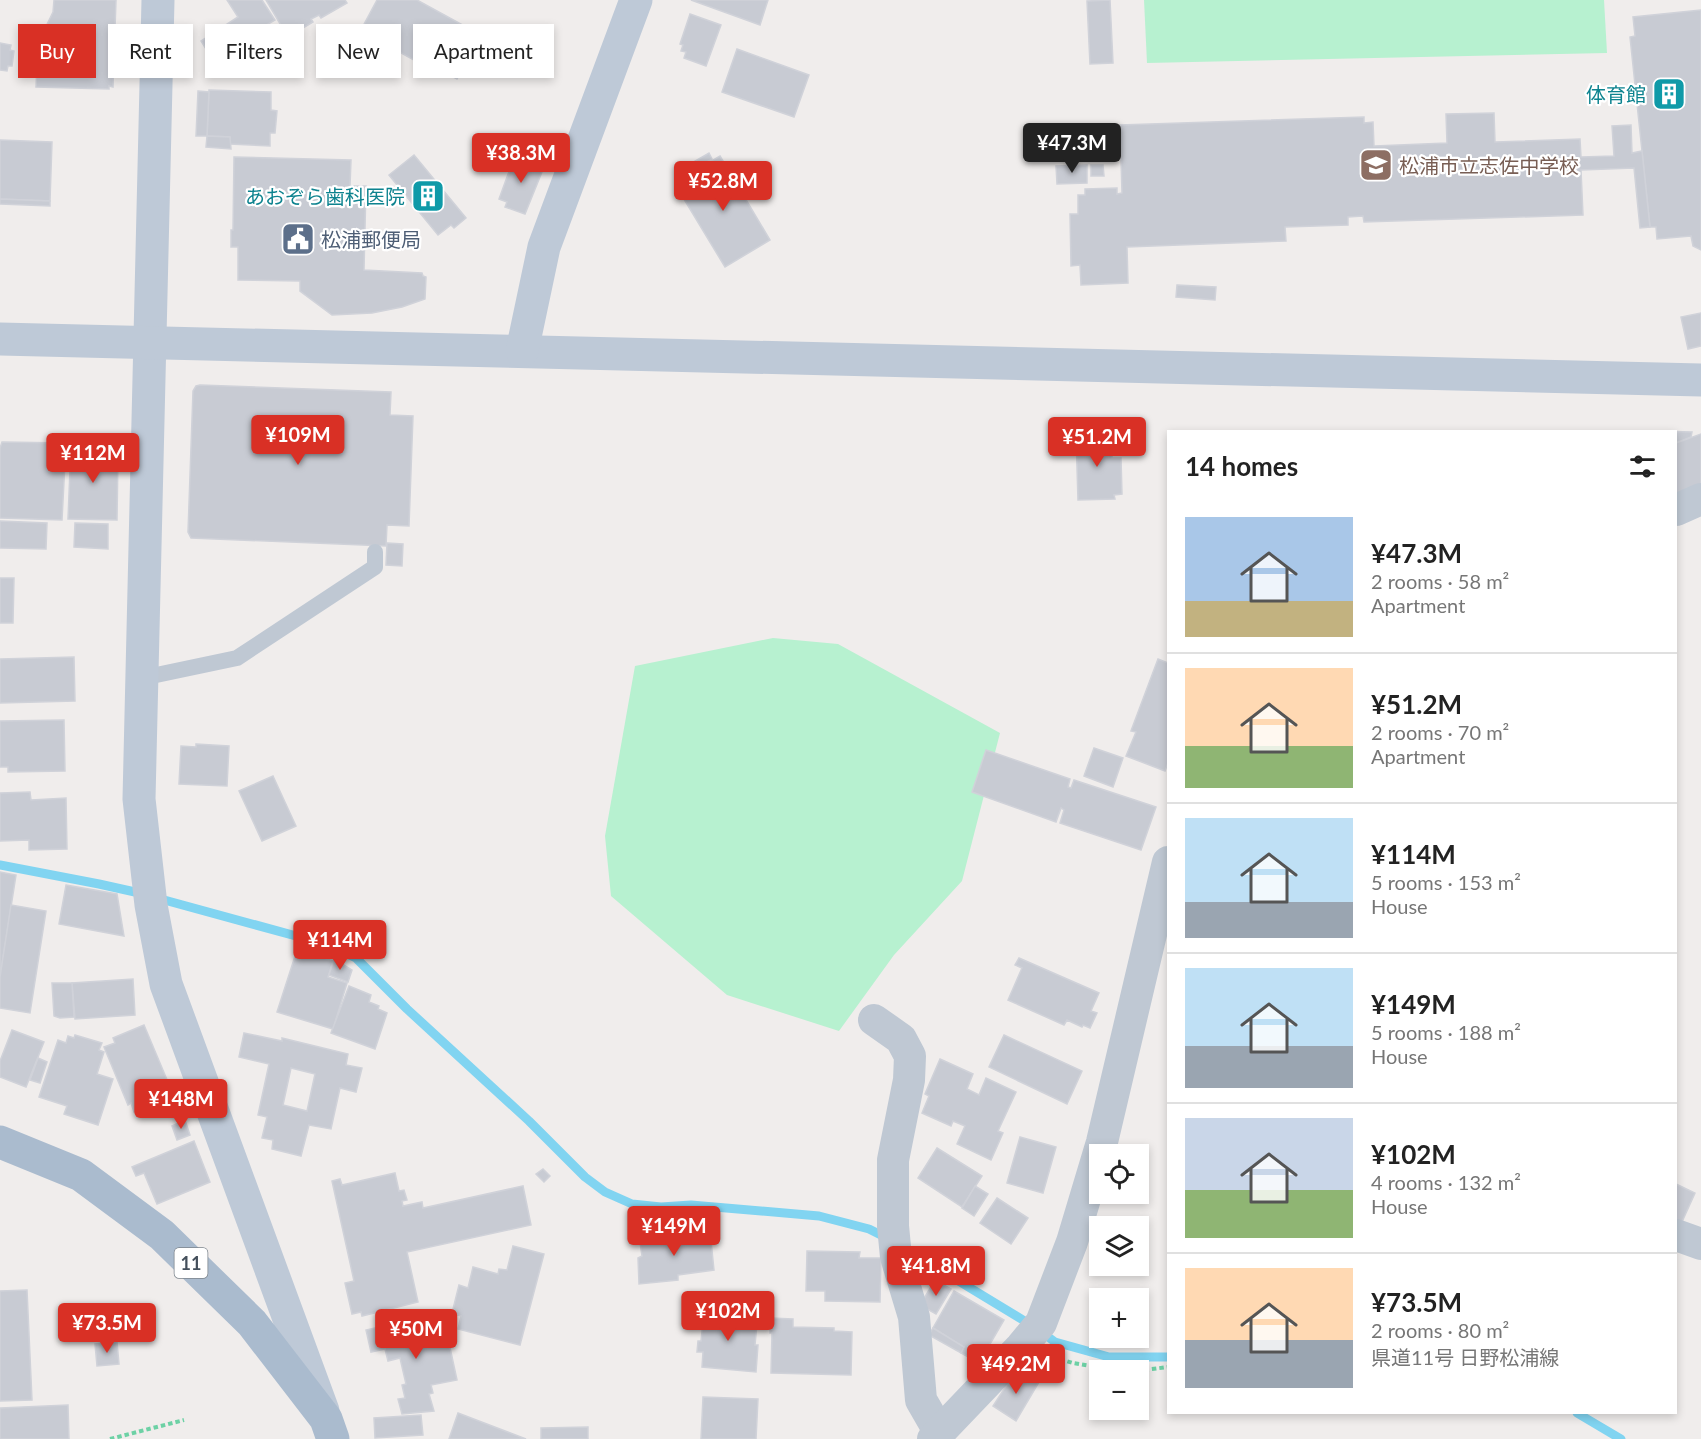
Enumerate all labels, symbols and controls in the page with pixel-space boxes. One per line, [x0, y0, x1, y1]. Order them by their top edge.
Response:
chip: Buy [18, 24, 96, 78]
chip: Rent [108, 24, 193, 78]
chip: Filters [205, 24, 304, 78]
chip: New [316, 24, 401, 78]
chip: Apartment [413, 24, 554, 78]
building icon: 体育館 [1651, 76, 1687, 112]
place label: 体育館 [1586, 82, 1646, 106]
pin: ¥47.3M [1023, 123, 1121, 174]
text: ¥47.3M [1037, 130, 1107, 154]
pin: ¥38.3M [472, 133, 570, 184]
text: ¥38.3M [486, 140, 556, 164]
school or university icon: 松浦市立志佐中学校 [1358, 147, 1394, 183]
place label: 松浦市立志佐中学校 [1399, 153, 1579, 177]
pin: ¥52.8M [674, 161, 772, 212]
text: ¥52.8M [688, 168, 758, 192]
building icon: あおぞら歯科医院 [410, 178, 446, 214]
place label: あおぞら歯科医院 [245, 184, 405, 208]
public building icon: 松浦郵便局 [280, 221, 316, 257]
place label: 松浦郵便局 [321, 227, 421, 251]
pin: ¥109M [256, 415, 340, 466]
pin: ¥51.2M [1048, 417, 1146, 468]
text: ¥109M [265, 422, 331, 446]
text: ¥51.2M [1062, 424, 1132, 448]
pin: ¥112M [51, 433, 135, 484]
text: ¥112M [60, 440, 126, 464]
text: 14 homes [1185, 450, 1298, 482]
icon: filters [1626, 450, 1659, 483]
text: ¥47.3M [1371, 537, 1462, 569]
icon: home [1233, 541, 1305, 613]
text: 2 rooms · 58 m² [1371, 569, 1509, 593]
text: Apartment [1371, 593, 1465, 617]
text: ¥51.2M [1371, 688, 1462, 720]
icon: home [1233, 692, 1305, 764]
text: 2 rooms · 70 m² [1371, 720, 1509, 744]
text: Apartment [1371, 744, 1465, 768]
text: ¥114M [1371, 838, 1456, 870]
icon: home [1233, 842, 1305, 914]
text: 5 rooms · 153 m² [1371, 870, 1521, 894]
text: House [1371, 894, 1428, 918]
pin: ¥114M [298, 920, 382, 971]
text: ¥114M [307, 927, 373, 951]
text: ¥149M [1371, 988, 1456, 1020]
icon: home [1233, 992, 1305, 1064]
text: 5 rooms · 188 m² [1371, 1020, 1521, 1044]
text: House [1371, 1044, 1428, 1068]
pin: ¥148M [139, 1079, 223, 1130]
text: ¥148M [148, 1086, 214, 1110]
text: ¥102M [1371, 1138, 1456, 1170]
icon: home [1233, 1142, 1305, 1214]
map controls [1089, 1144, 1149, 1420]
button: locate [1089, 1144, 1149, 1204]
text: 4 rooms · 132 m² [1371, 1170, 1521, 1194]
text: House [1371, 1194, 1428, 1218]
pin: ¥149M [632, 1206, 716, 1257]
text: ¥149M [641, 1213, 707, 1237]
button: layers [1089, 1216, 1149, 1276]
pin: ¥41.8M [887, 1246, 985, 1297]
road number: 11 [174, 1248, 207, 1278]
text: ¥41.8M [901, 1253, 971, 1277]
text: ¥73.5M [1371, 1286, 1462, 1318]
button: + [1089, 1288, 1149, 1348]
pin: ¥102M [686, 1291, 770, 1342]
icon: home [1233, 1292, 1305, 1364]
text: ¥102M [695, 1298, 761, 1322]
pin: ¥73.5M [58, 1303, 156, 1354]
pin: ¥50M [380, 1309, 452, 1360]
text: ¥73.5M [72, 1310, 142, 1334]
text: ¥50M [389, 1316, 443, 1340]
text: 2 rooms · 80 m² [1371, 1318, 1509, 1342]
pin: ¥49.2M [967, 1344, 1065, 1395]
text: 県道11号 日野松浦線 [1371, 1345, 1559, 1369]
text: ¥49.2M [981, 1351, 1051, 1375]
button: − [1089, 1360, 1149, 1420]

